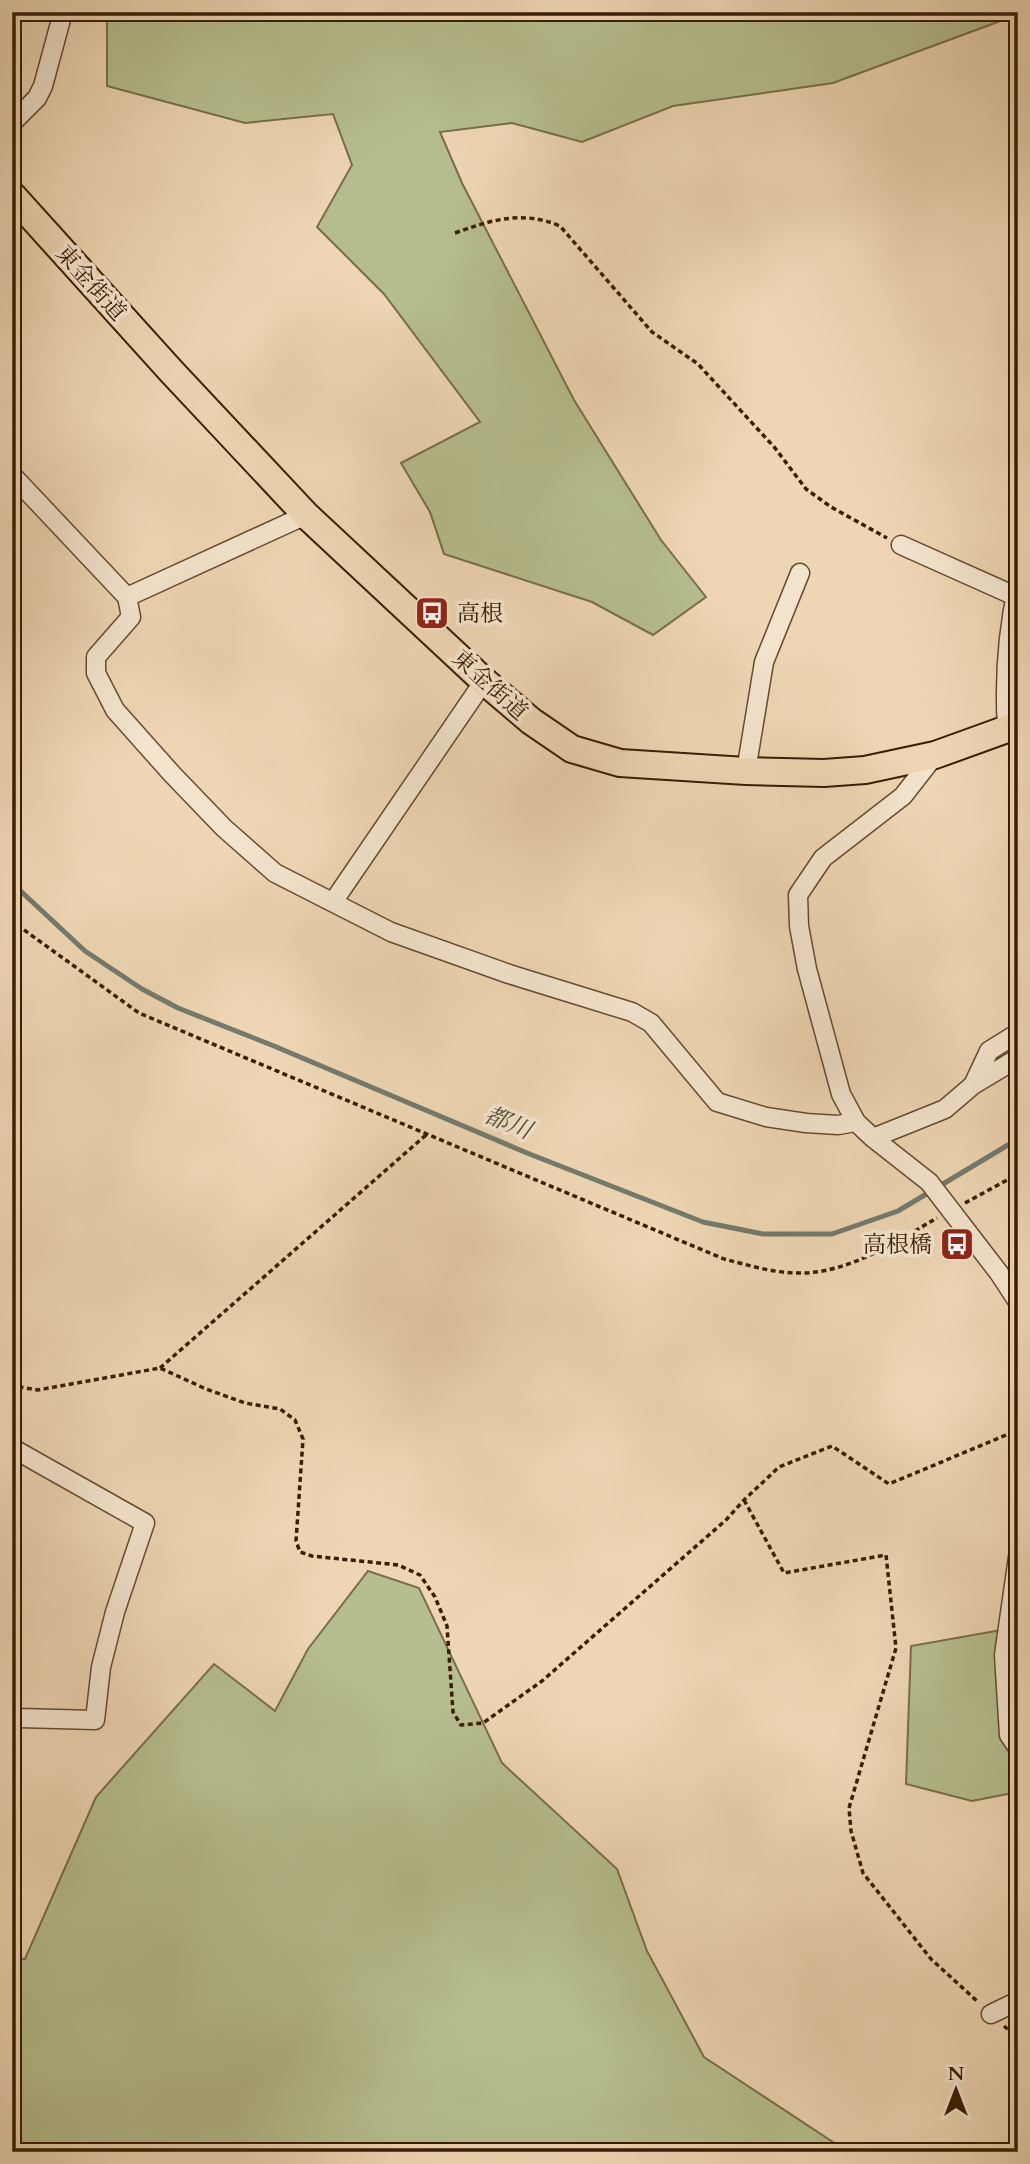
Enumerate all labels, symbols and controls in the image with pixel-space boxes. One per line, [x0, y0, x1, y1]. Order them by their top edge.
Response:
street label: 東金街道 [49, 238, 133, 328]
bus stop icon: 高根 [413, 594, 451, 632]
place label: 高根 [457, 598, 503, 629]
street label: 東金街道 [445, 643, 535, 727]
water label: 都川 [480, 1099, 539, 1148]
bus stop icon: 高根橋 [938, 1225, 976, 1263]
place label: 高根橋 [863, 1229, 932, 1260]
north arrow [922, 2056, 992, 2126]
text: N [948, 2061, 965, 2087]

